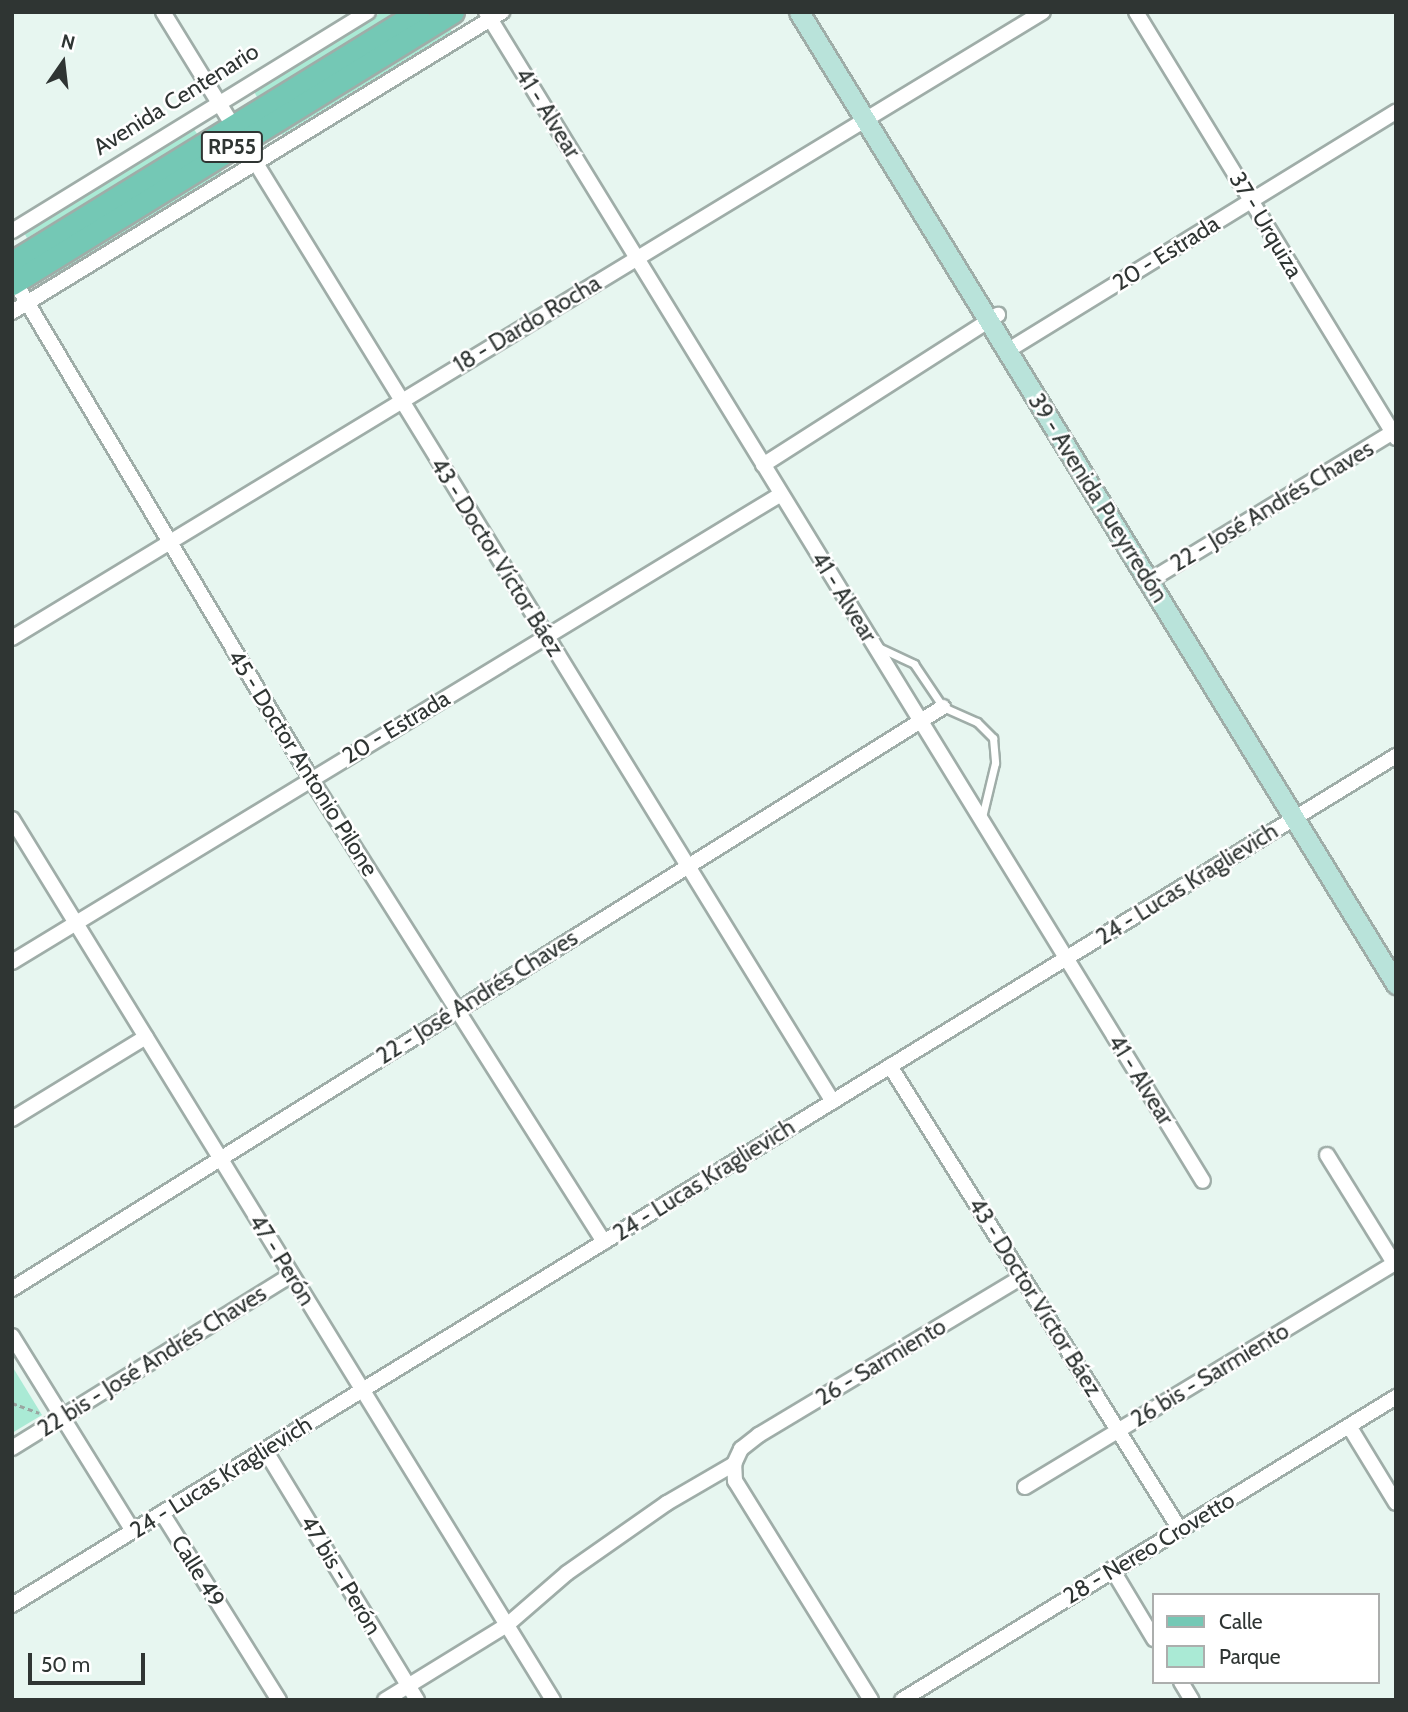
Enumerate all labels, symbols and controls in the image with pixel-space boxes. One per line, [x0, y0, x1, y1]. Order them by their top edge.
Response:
north arrow [28, 28, 98, 98]
text: N [59, 29, 78, 55]
street label: Avenida Centenario [88, 37, 264, 161]
street label: 41 - Alvear [509, 63, 587, 163]
road number: RP55 [201, 130, 264, 164]
street label: 37 - Urquiza [1224, 167, 1308, 283]
street label: 20 - Estrada [1108, 209, 1224, 297]
street label: 18 - Dardo Rocha [448, 269, 606, 379]
street label: 39 - Avenida Pueyrredón [1022, 388, 1174, 608]
street label: 22 - José Andrés Chaves [1166, 434, 1378, 578]
street label: 43 - Doctor Víctor Báez [425, 453, 569, 661]
street label: 41 - Alvear [805, 547, 883, 647]
street label: 45 - Doctor Antonio Pilone [222, 645, 384, 881]
street label: 20 - Estrada [337, 684, 455, 770]
street label: 24 - Lucas Kraglievich [1091, 817, 1283, 951]
street label: 22 - José Andrés Chaves [371, 924, 583, 1070]
street label: 41 - Alvear [1102, 1030, 1180, 1130]
street label: 24 - Lucas Kraglievich [608, 1113, 800, 1247]
street label: 43 - Doctor Víctor Báez [963, 1193, 1107, 1401]
street label: 47 - Perón [243, 1209, 321, 1311]
street label: 22 bis - José Andrés Chaves [33, 1279, 271, 1443]
street label: 26 - Sarmiento [811, 1312, 951, 1412]
street label: 26 bis - Sarmiento [1126, 1317, 1294, 1433]
street label: 24 - Lucas Kraglievich [125, 1410, 317, 1544]
street label: 28 - Nereo Crovetto [1058, 1486, 1240, 1610]
street label: 47 bis - Perón [295, 1510, 387, 1640]
street label: Calle 49 [165, 1530, 231, 1612]
legend [1152, 1593, 1380, 1684]
text: Calle [1219, 1609, 1263, 1634]
scale bar [32, 1638, 149, 1682]
text: Parque [1219, 1644, 1281, 1669]
text: 50 m [41, 1652, 90, 1677]

